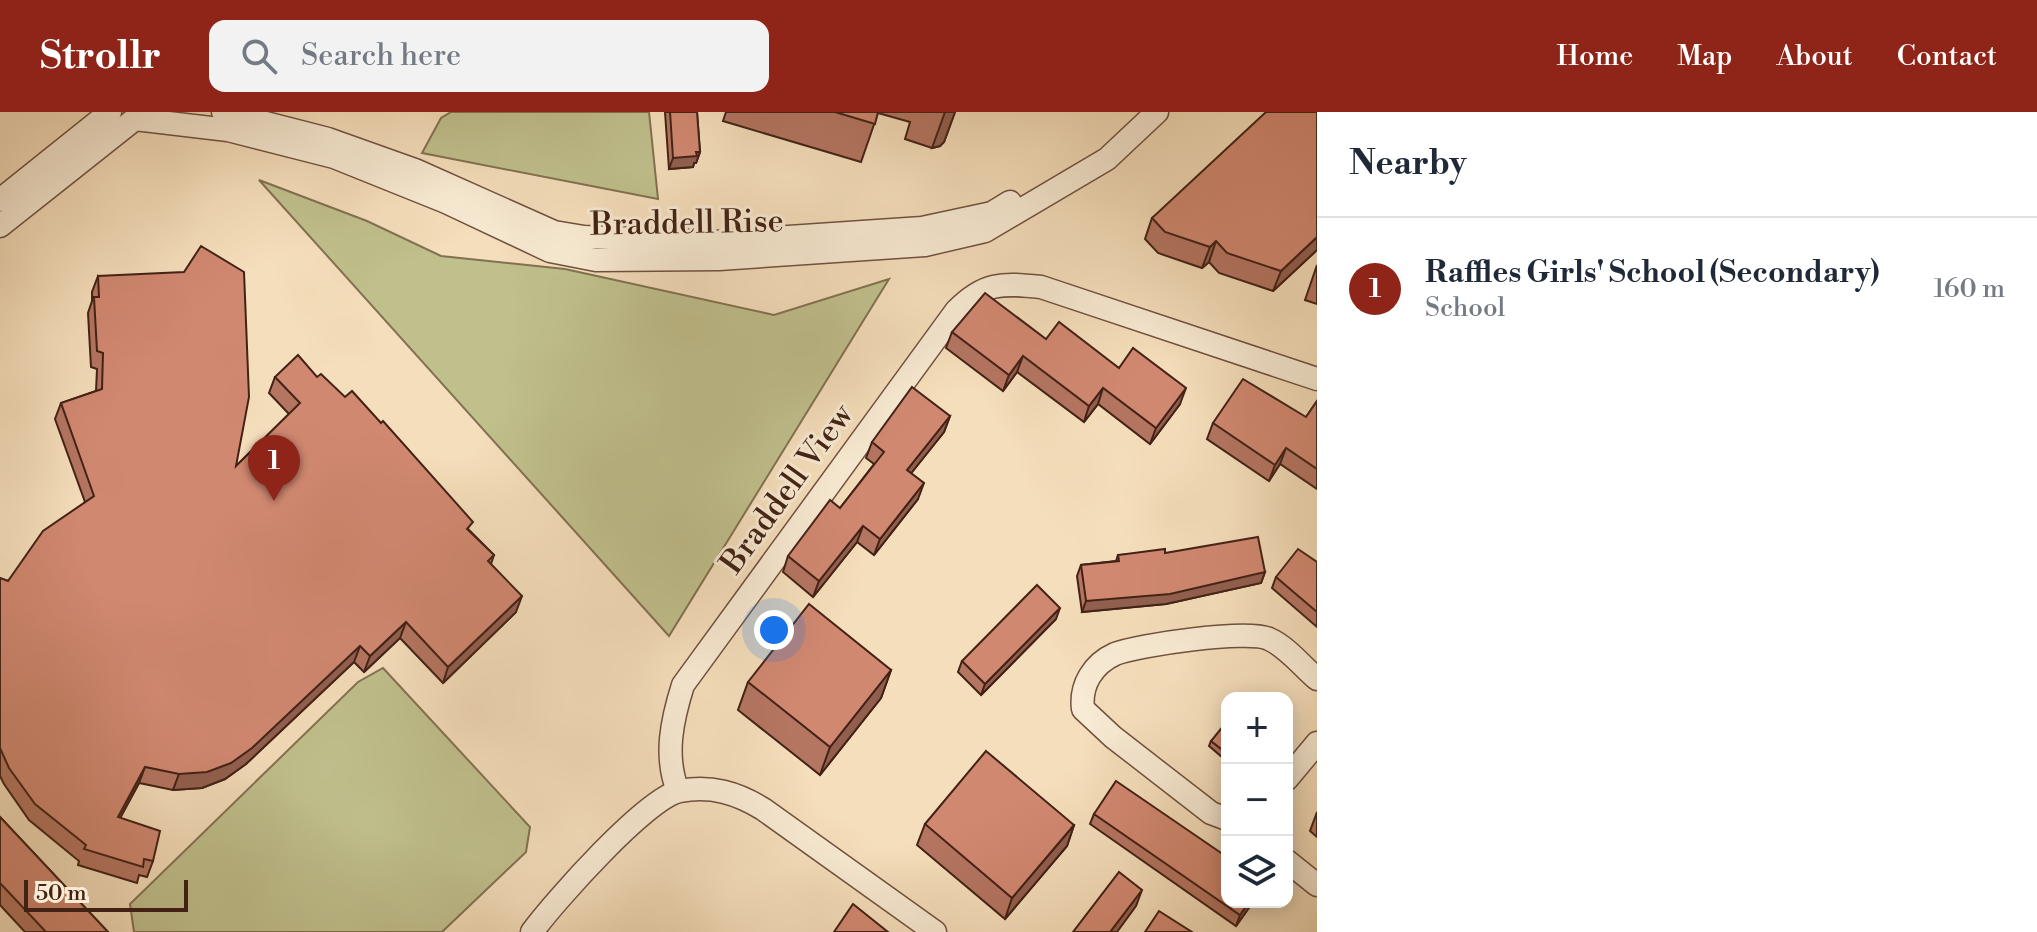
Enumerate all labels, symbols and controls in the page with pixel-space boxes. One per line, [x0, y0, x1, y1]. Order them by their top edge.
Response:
search box [209, 20, 769, 92]
text: Strollr [40, 33, 161, 80]
icon: search [237, 34, 281, 78]
text: Search here [301, 37, 461, 75]
text: Home [1557, 39, 1633, 74]
text: Map [1677, 39, 1732, 74]
text: About [1776, 39, 1853, 74]
text: Contact [1897, 39, 1997, 74]
text: Nearby [1349, 143, 1467, 185]
street label: Braddell Rise [589, 201, 784, 245]
text: Raffles Girls' School (Secondary) [1425, 254, 1880, 292]
text: 1 [1369, 273, 1381, 305]
text: 160 m [1934, 273, 2005, 305]
text: School [1425, 292, 1505, 324]
street label: Braddell View [711, 395, 863, 583]
pin: 1 [248, 435, 300, 501]
your location [754, 610, 794, 650]
map controls [1221, 692, 1293, 908]
button: + [1221, 692, 1293, 764]
button: − [1221, 764, 1293, 836]
button: layers [1221, 836, 1293, 908]
scale bar [24, 876, 188, 912]
text: 50 m [36, 880, 87, 907]

